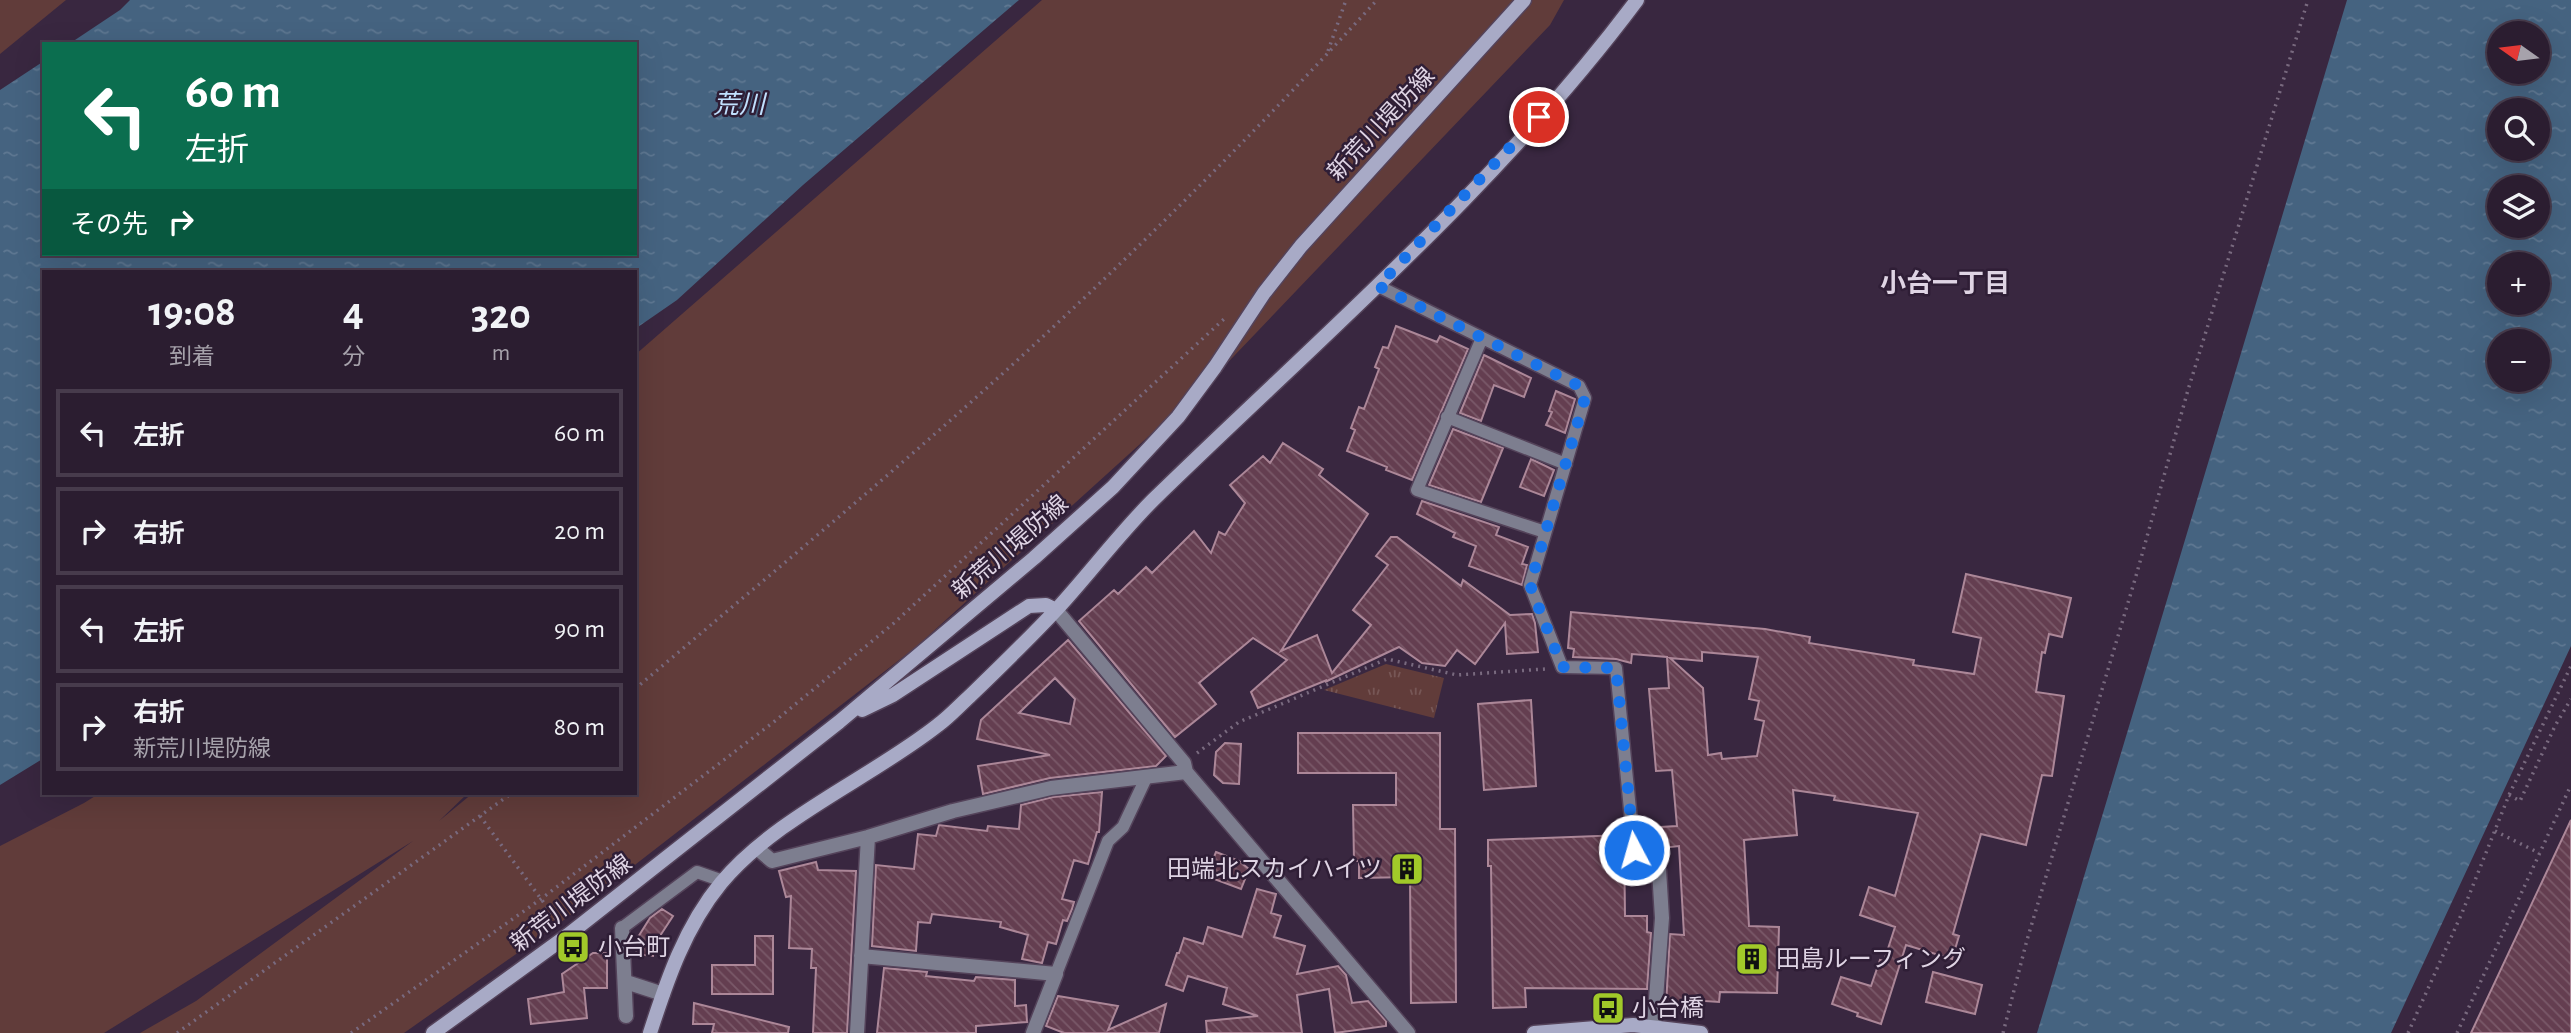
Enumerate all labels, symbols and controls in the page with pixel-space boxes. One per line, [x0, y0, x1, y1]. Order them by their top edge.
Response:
north arrow [2487, 21, 2550, 84]
map controls [2487, 21, 2550, 392]
street label: 新荒川堤防線 [1322, 62, 1440, 186]
text: 60 m [185, 68, 281, 117]
icon: left [70, 70, 161, 161]
pin [1509, 87, 1569, 147]
water label: 荒川 [713, 91, 768, 118]
icon: arrive [1520, 98, 1558, 136]
button: search [2487, 98, 2550, 161]
text: 左折 [185, 134, 249, 166]
button: layers [2487, 175, 2550, 238]
icon: right [162, 203, 200, 241]
text: その先 [70, 212, 148, 238]
button: + [2487, 252, 2550, 315]
district label: 小台一丁目 [1880, 269, 2010, 297]
text: 19:08 [148, 291, 236, 333]
text: 4 [343, 291, 364, 333]
text: 320 [471, 294, 531, 336]
button: − [2487, 329, 2550, 392]
text: m [492, 342, 510, 365]
text: 到着 [169, 346, 215, 369]
text: 分 [342, 346, 365, 369]
icon: left [74, 414, 112, 452]
text: 60 m [554, 420, 605, 446]
text: 左折 [133, 423, 185, 449]
street label: 新荒川堤防線 [947, 490, 1073, 604]
icon: right [74, 512, 112, 550]
text: 20 m [554, 518, 605, 544]
text: 右折 [133, 521, 185, 547]
icon: left [74, 610, 112, 648]
text: 90 m [554, 616, 605, 642]
text: 左折 [133, 619, 185, 645]
text: 右折 [133, 700, 185, 726]
icon: right [74, 708, 112, 746]
text: 80 m [554, 714, 605, 740]
text: 新荒川堤防線 [133, 738, 271, 761]
position arrow [1597, 813, 1671, 887]
street label: 新荒川堤防線 [506, 849, 636, 957]
building icon: 田端北スカイハイツ [1388, 850, 1426, 888]
place label: 田端北スカイハイツ [1167, 856, 1382, 882]
bus stop icon: 小台町 [554, 928, 592, 966]
place label: 小台町 [598, 934, 670, 960]
building icon: 田島ルーフィング [1733, 940, 1771, 978]
place label: 田島ルーフィング [1776, 946, 1966, 972]
bus stop icon: 小台橋 [1589, 989, 1627, 1027]
place label: 小台橋 [1632, 995, 1704, 1021]

